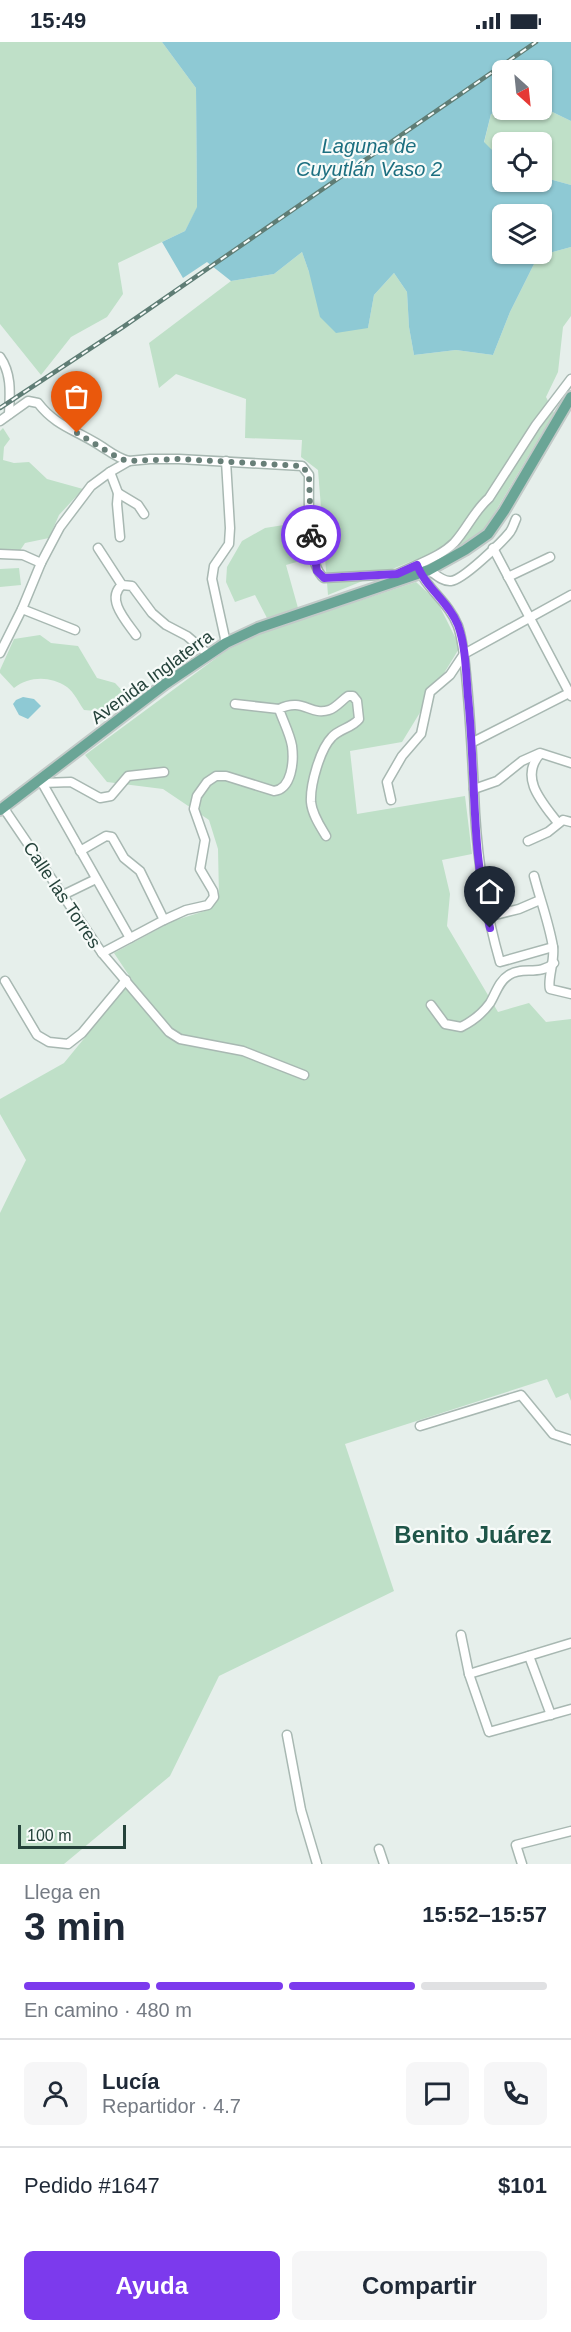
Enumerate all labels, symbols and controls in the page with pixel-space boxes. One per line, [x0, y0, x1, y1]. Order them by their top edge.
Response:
text: 15:49 [30, 8, 86, 33]
north arrow [492, 60, 552, 120]
map controls [492, 60, 552, 264]
button: locate [492, 132, 552, 192]
water label: Laguna de Cuyutlán Vaso 2 [296, 135, 442, 180]
button: layers [492, 204, 552, 264]
pin [51, 371, 102, 433]
icon: bag [60, 380, 93, 413]
courier [281, 505, 341, 565]
icon: bike [295, 519, 328, 552]
street label: Avenida Inglaterra [87, 625, 218, 728]
street label: Calle las Torres [19, 838, 105, 952]
pin [464, 866, 515, 928]
icon: home [473, 875, 506, 908]
district label: Benito Juárez [394, 1521, 552, 1548]
scale bar [18, 1822, 126, 1850]
text: 100 m [27, 1827, 71, 1844]
text: Llega en [24, 1881, 101, 1903]
text: 15:52–15:57 [422, 1902, 547, 1927]
text: 3 min [24, 1905, 126, 1948]
text: En camino · 480 m [24, 1999, 192, 2021]
button: person [24, 2062, 87, 2125]
button: chat [406, 2062, 469, 2125]
button: phone [484, 2062, 547, 2125]
text: Lucía [102, 2069, 159, 2094]
text: Repartidor · 4.7 [102, 2095, 241, 2117]
text: Pedido #1647 [24, 2173, 160, 2198]
text: $101 [498, 2173, 547, 2198]
button: Ayuda [24, 2251, 280, 2320]
button: Compartir [292, 2251, 547, 2320]

